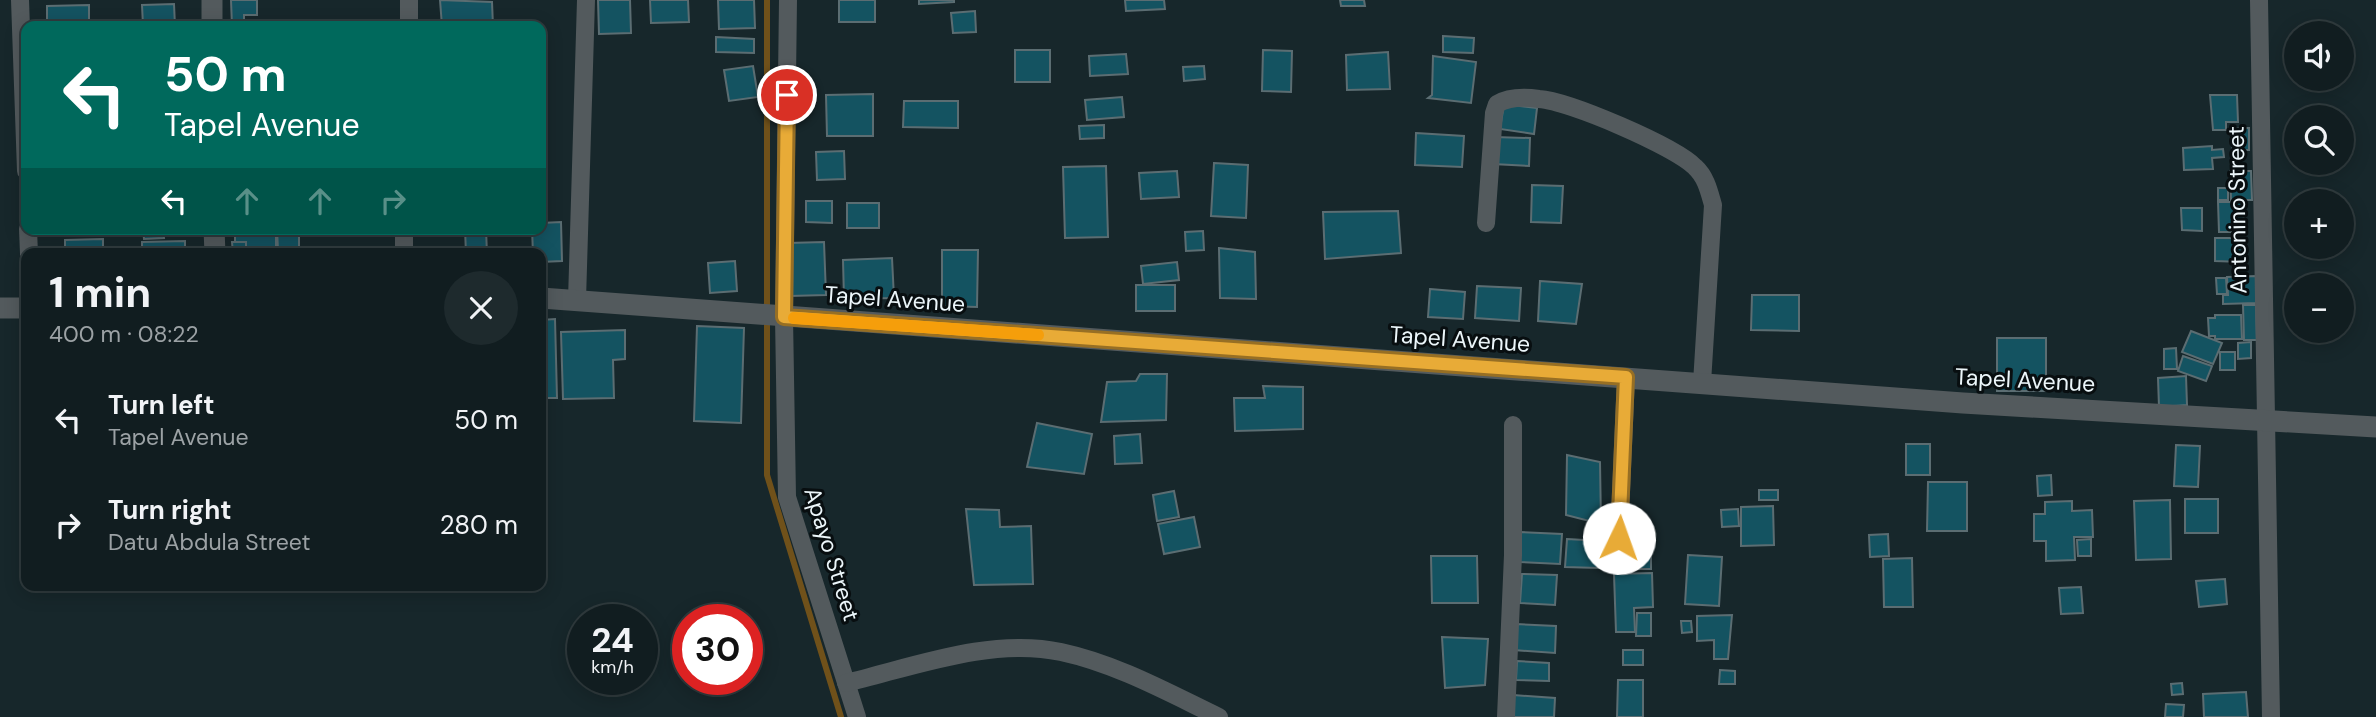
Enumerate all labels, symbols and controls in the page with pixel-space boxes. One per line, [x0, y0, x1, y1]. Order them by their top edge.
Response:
map controls [2284, 21, 2354, 343]
button: sound [2284, 21, 2354, 91]
text: 50 m [164, 42, 287, 106]
icon: left [49, 49, 140, 140]
pin [757, 65, 817, 125]
icon: arrive [768, 76, 806, 114]
text: Tapel Avenue [164, 104, 360, 146]
button: search [2284, 105, 2354, 175]
street label: Antonino Street [2221, 126, 2253, 294]
icon: left [155, 182, 193, 220]
icon: ahead [228, 182, 266, 220]
icon: ahead [301, 182, 339, 220]
icon: right [374, 182, 412, 220]
button: + [2284, 189, 2354, 259]
text: 1 min [49, 265, 151, 320]
button: close [444, 271, 518, 345]
button: − [2284, 273, 2354, 343]
street label: Tapel Avenue [824, 279, 966, 319]
text: 400 m · 08:22 [49, 319, 199, 349]
street label: Tapel Avenue [1389, 319, 1531, 359]
street label: Tapel Avenue [1954, 361, 2096, 399]
text: Turn left [108, 388, 215, 422]
icon: left [49, 401, 87, 439]
text: 50 m [454, 403, 518, 437]
text: Tapel Avenue [108, 422, 249, 452]
street label: Apayo Street [797, 483, 867, 625]
text: Turn right [108, 493, 232, 527]
position arrow [1582, 501, 1656, 575]
icon: right [49, 506, 87, 544]
text: 280 m [440, 508, 518, 542]
text: Datu Abdula Street [108, 527, 311, 557]
speed limit sign: 30 [672, 604, 763, 695]
text: 24 [591, 617, 634, 663]
text: km/h [591, 655, 634, 679]

